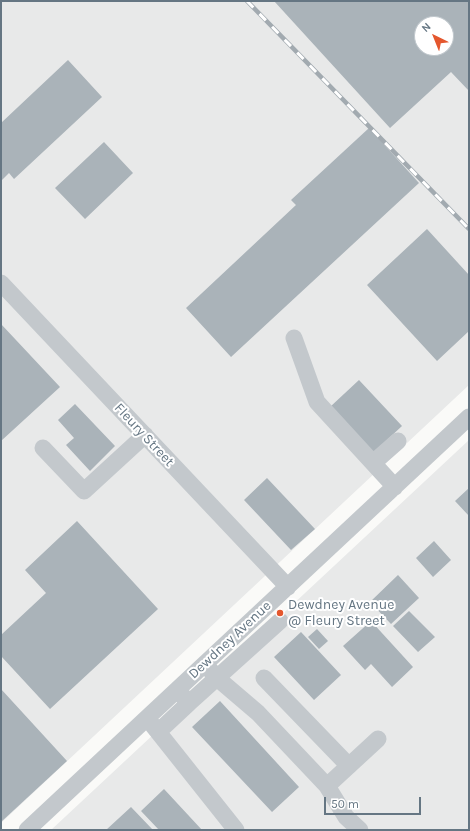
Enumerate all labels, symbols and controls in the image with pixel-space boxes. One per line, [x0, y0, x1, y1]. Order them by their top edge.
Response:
north arrow [414, 16, 454, 56]
text: N [419, 20, 433, 35]
street label: Fleury Street [110, 400, 178, 470]
place label: Dewdney Avenue @ Fleury Street [288, 597, 394, 630]
street label: Dewdney Avenue [185, 598, 275, 682]
marker: Dewdney Avenue @ Fleury Street [275, 608, 285, 618]
scale bar [326, 789, 423, 815]
text: 50 m [331, 797, 359, 811]

